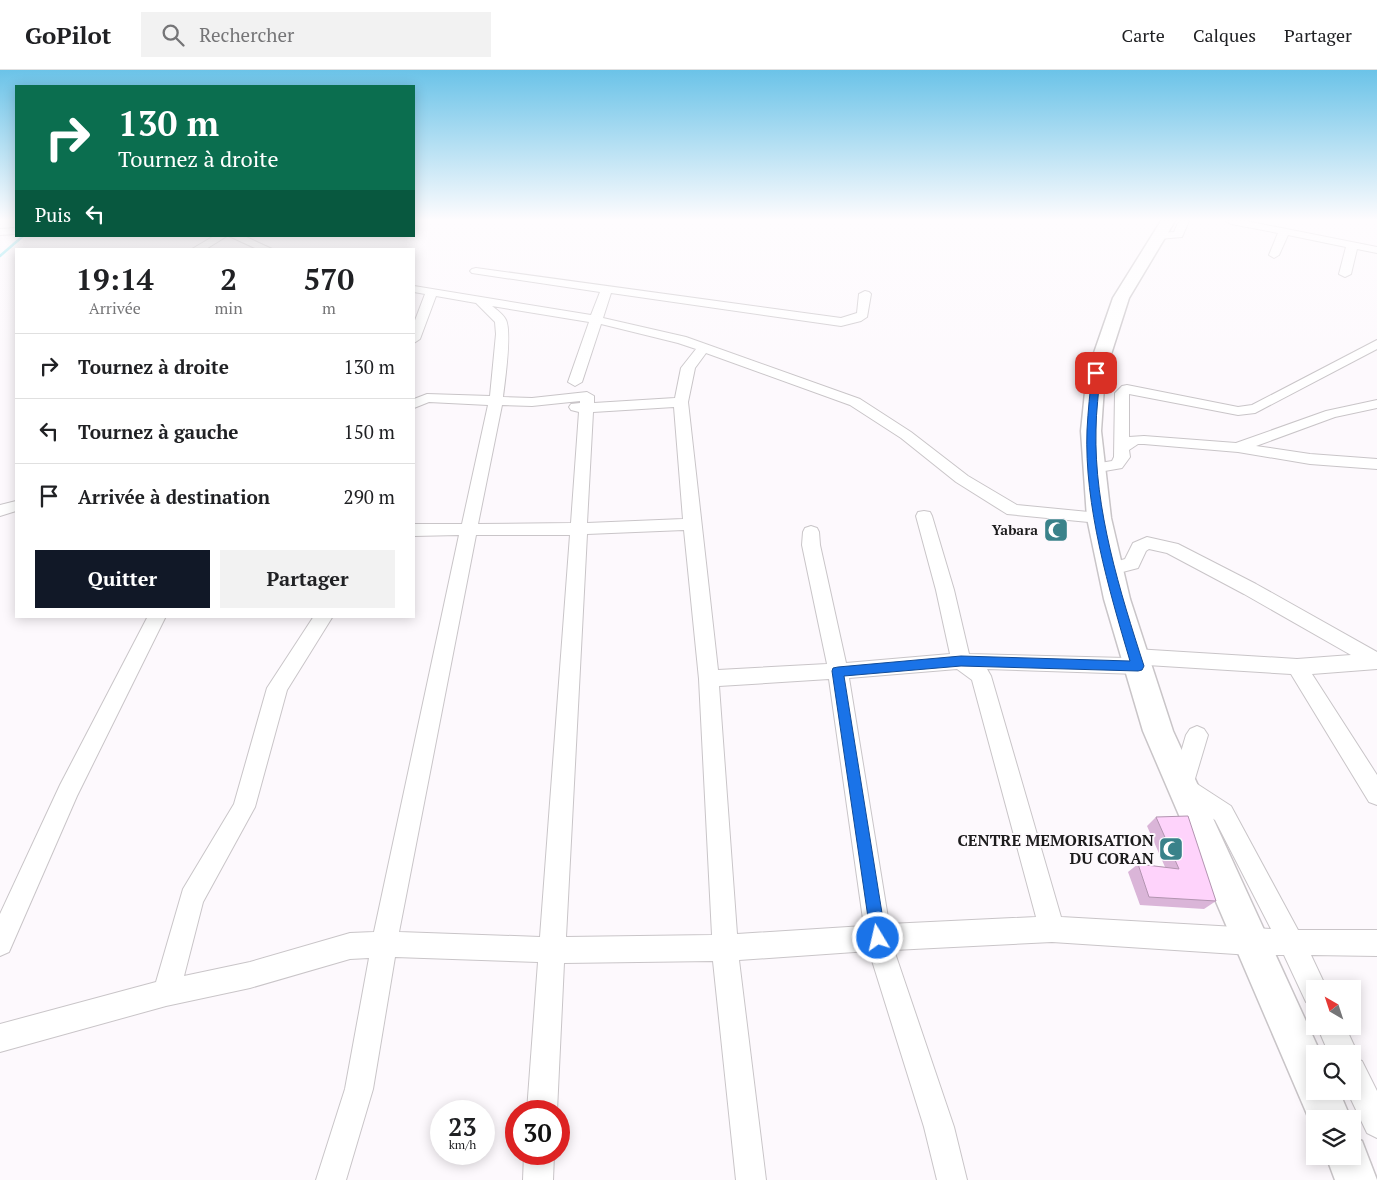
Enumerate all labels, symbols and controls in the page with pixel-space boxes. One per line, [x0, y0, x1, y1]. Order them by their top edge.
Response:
search box [141, 12, 491, 57]
text: GoPilot [25, 19, 111, 51]
icon: search [159, 21, 187, 49]
text: Rechercher [199, 22, 294, 47]
text: Carte [1122, 23, 1165, 47]
text: Calques [1193, 23, 1256, 47]
text: Partager [1284, 23, 1352, 47]
text: 130 m [118, 100, 219, 146]
icon: right [35, 105, 100, 170]
text: Tournez à droite [118, 144, 279, 173]
icon: left [81, 200, 109, 228]
text: Puis [35, 202, 71, 227]
text: 19:14 [76, 259, 154, 299]
text: 2 [220, 259, 237, 299]
text: 570 [303, 259, 354, 299]
text: Arrivée [89, 297, 141, 319]
text: min [215, 297, 243, 319]
text: m [322, 297, 336, 319]
icon: right [35, 352, 63, 380]
pin [1075, 352, 1117, 394]
text: Tournez à droite [78, 354, 229, 379]
text: 130 m [344, 354, 395, 379]
icon: arrive [1082, 359, 1110, 387]
icon: left [35, 417, 63, 445]
text: Tournez à gauche [78, 419, 239, 444]
text: 150 m [344, 419, 395, 444]
icon: arrive [35, 482, 63, 510]
text: Arrivée à destination [78, 484, 270, 509]
text: 290 m [344, 484, 395, 509]
mosque icon: Yabara [1043, 517, 1069, 543]
place label: Yabara [992, 520, 1038, 539]
button: Quitter [35, 550, 210, 608]
button: Partager [220, 550, 395, 608]
place label: CENTRE MEMORISATION DU CORAN [957, 829, 1154, 869]
mosque icon: CENTRE MEMORISATION DU CORAN [1158, 836, 1184, 862]
position arrow [851, 911, 903, 963]
north arrow [1306, 980, 1361, 1035]
map controls [1306, 980, 1361, 1165]
button: search [1306, 1045, 1361, 1100]
speed limit sign: 30 [505, 1100, 570, 1165]
text: 23 [448, 1110, 477, 1143]
button: layers [1306, 1110, 1361, 1165]
text: km/h [449, 1137, 476, 1152]

